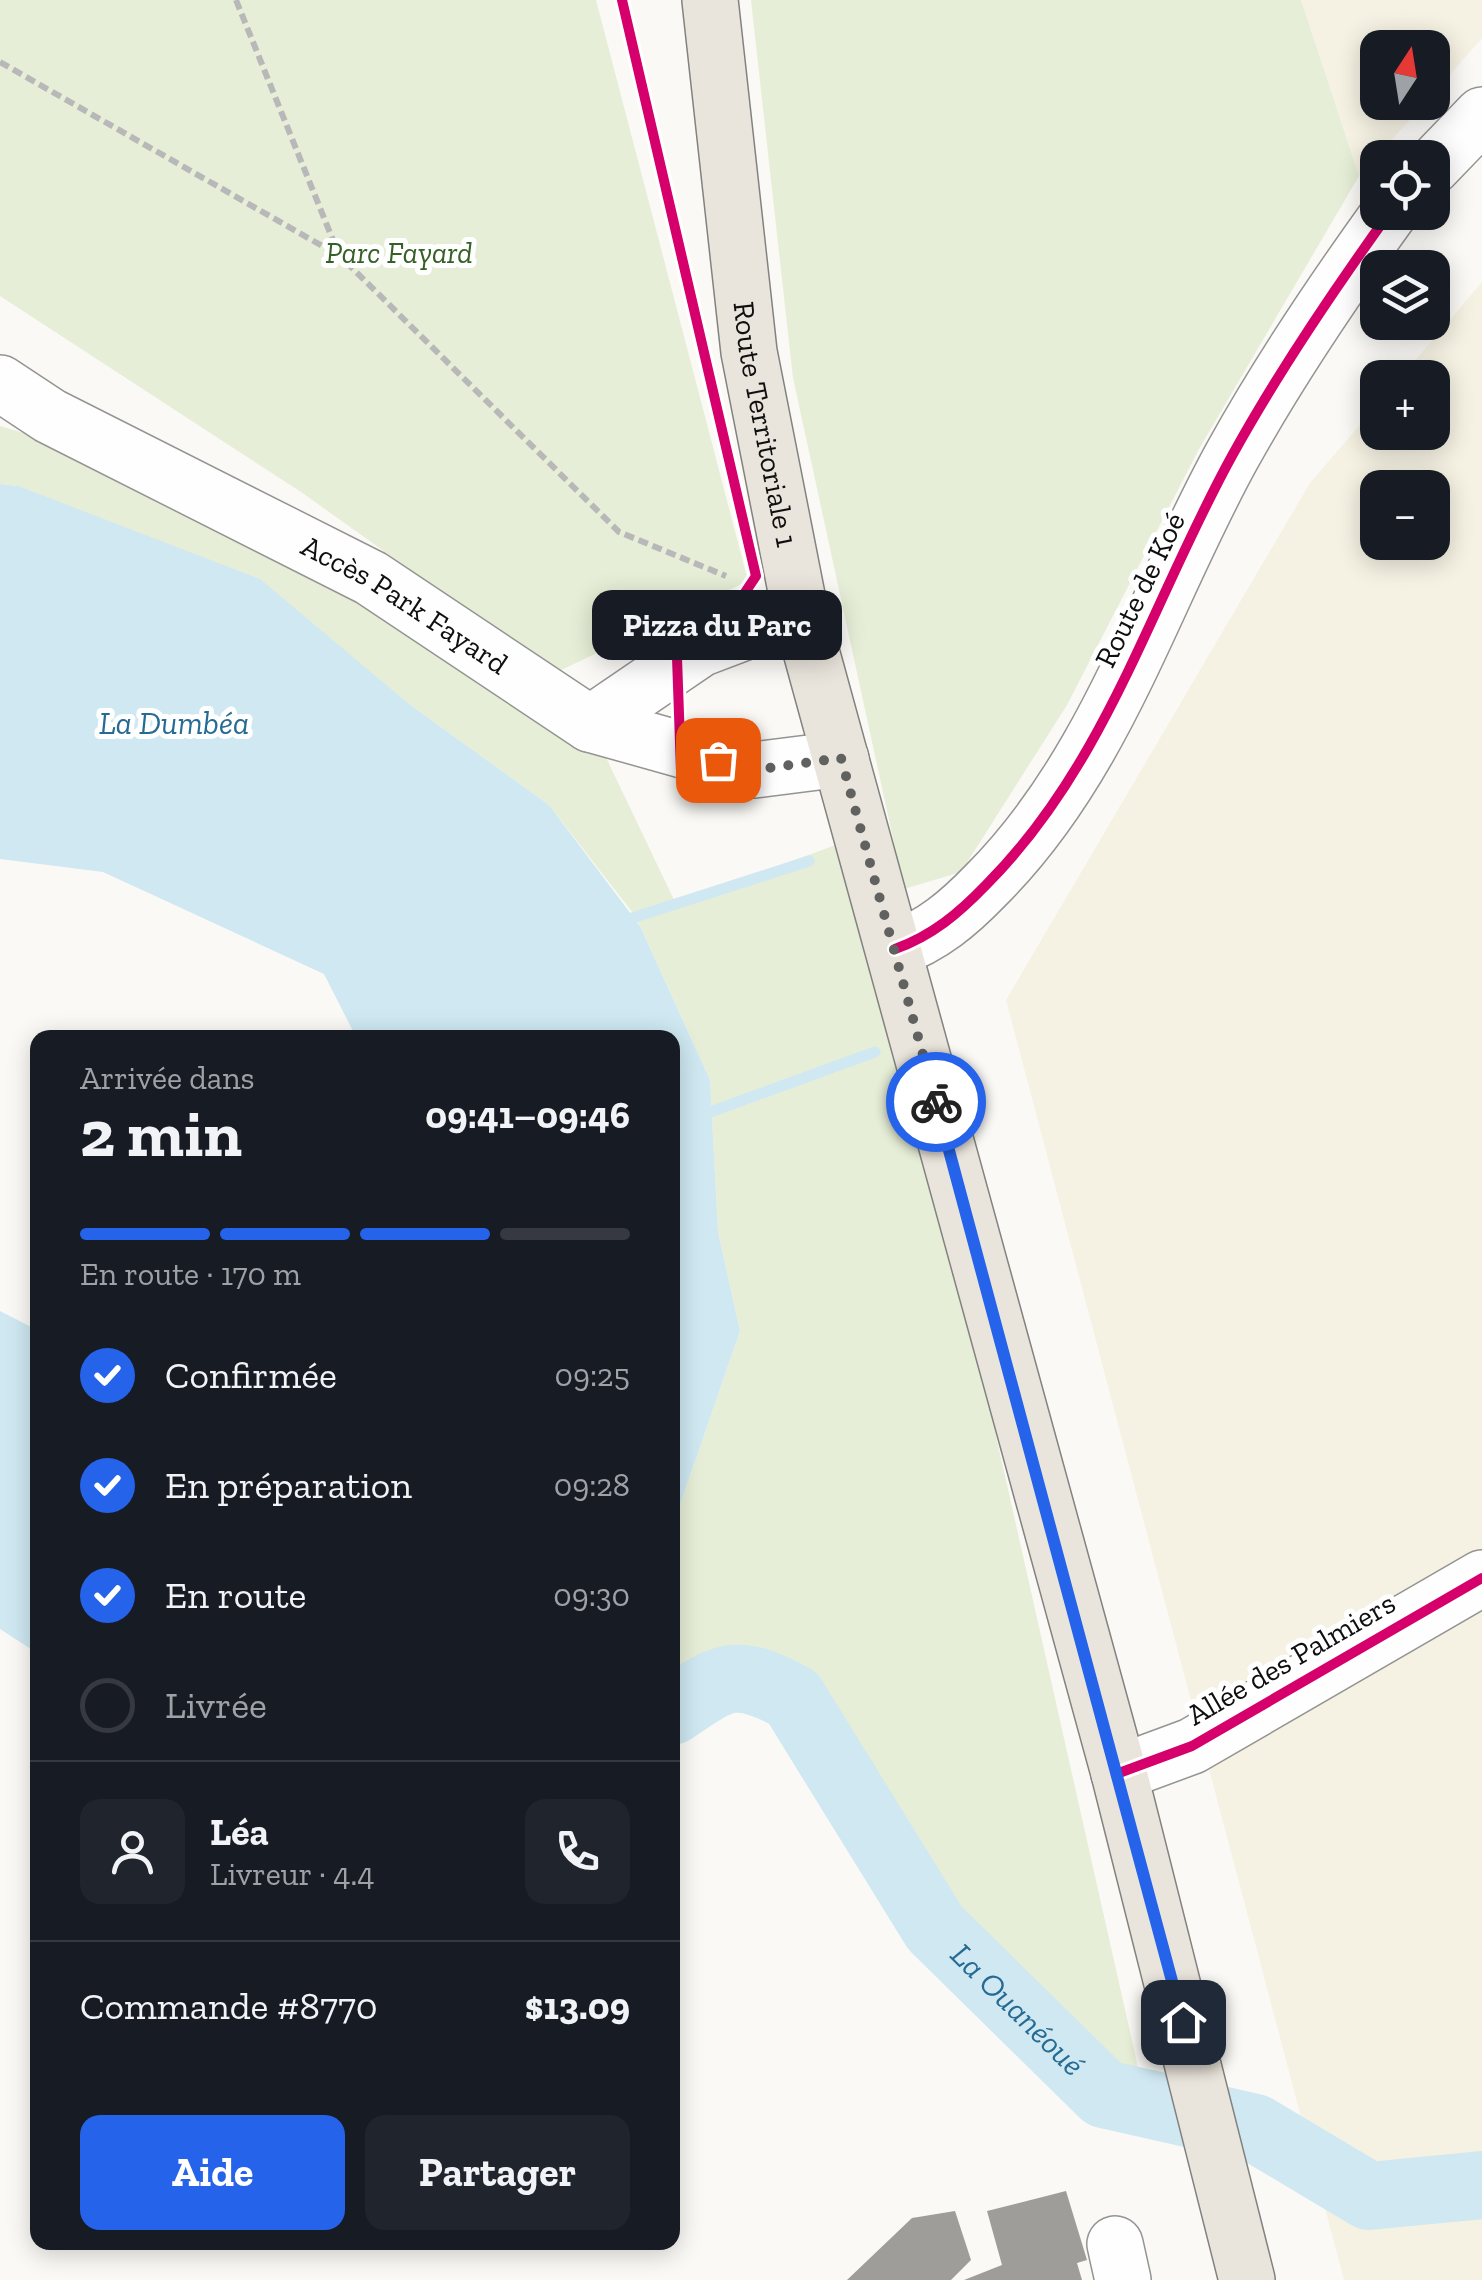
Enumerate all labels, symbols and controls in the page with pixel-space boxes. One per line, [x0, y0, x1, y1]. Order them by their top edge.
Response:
north arrow [1360, 30, 1450, 120]
map controls [1360, 30, 1450, 560]
button: locate [1360, 140, 1450, 230]
park label: Parc Fayard [325, 235, 473, 271]
button: layers [1360, 250, 1450, 340]
street label: Route Territoriale 1 [726, 300, 805, 550]
button: + [1360, 360, 1450, 450]
button: − [1360, 470, 1450, 560]
street label: Route de Koé [1087, 507, 1193, 673]
street label: Accès Park Fayard [295, 528, 515, 682]
callout: Pizza du Parc [593, 590, 843, 660]
text: Pizza du Parc [623, 606, 811, 644]
water label: La Dumbéa [99, 704, 249, 742]
pin [676, 718, 761, 803]
icon: bag [691, 733, 746, 788]
courier [886, 1052, 986, 1152]
text: Arrivée dans [80, 1059, 255, 1097]
icon: bike [909, 1075, 964, 1130]
text: 09:41–09:46 [425, 1092, 630, 1138]
text: 2 min [80, 1095, 242, 1173]
text: En route · 170 m [80, 1255, 301, 1293]
icon: check [80, 1348, 135, 1403]
text: Confirmée [165, 1352, 337, 1398]
text: 09:25 [555, 1356, 630, 1394]
icon: check [80, 1458, 135, 1513]
text: En préparation [165, 1462, 412, 1508]
text: 09:28 [554, 1466, 630, 1504]
icon: check [80, 1568, 135, 1623]
text: En route [165, 1572, 306, 1618]
text: 09:30 [553, 1576, 630, 1614]
street label: Allée des Palmiers [1180, 1585, 1402, 1733]
text: Livrée [165, 1682, 267, 1728]
button: person [80, 1799, 185, 1904]
button: phone [525, 1799, 630, 1904]
text: Léa [210, 1809, 269, 1855]
text: Livreur · 4.4 [210, 1855, 374, 1893]
water label: La Ouanéoué [943, 1935, 1093, 2083]
pin [1141, 1980, 1226, 2065]
text: Commande #8770 [80, 1983, 378, 2029]
text: $13.09 [525, 1983, 630, 2029]
icon: home [1156, 1995, 1211, 2050]
button: Aide [80, 2115, 345, 2230]
button: Partager [365, 2115, 630, 2230]

